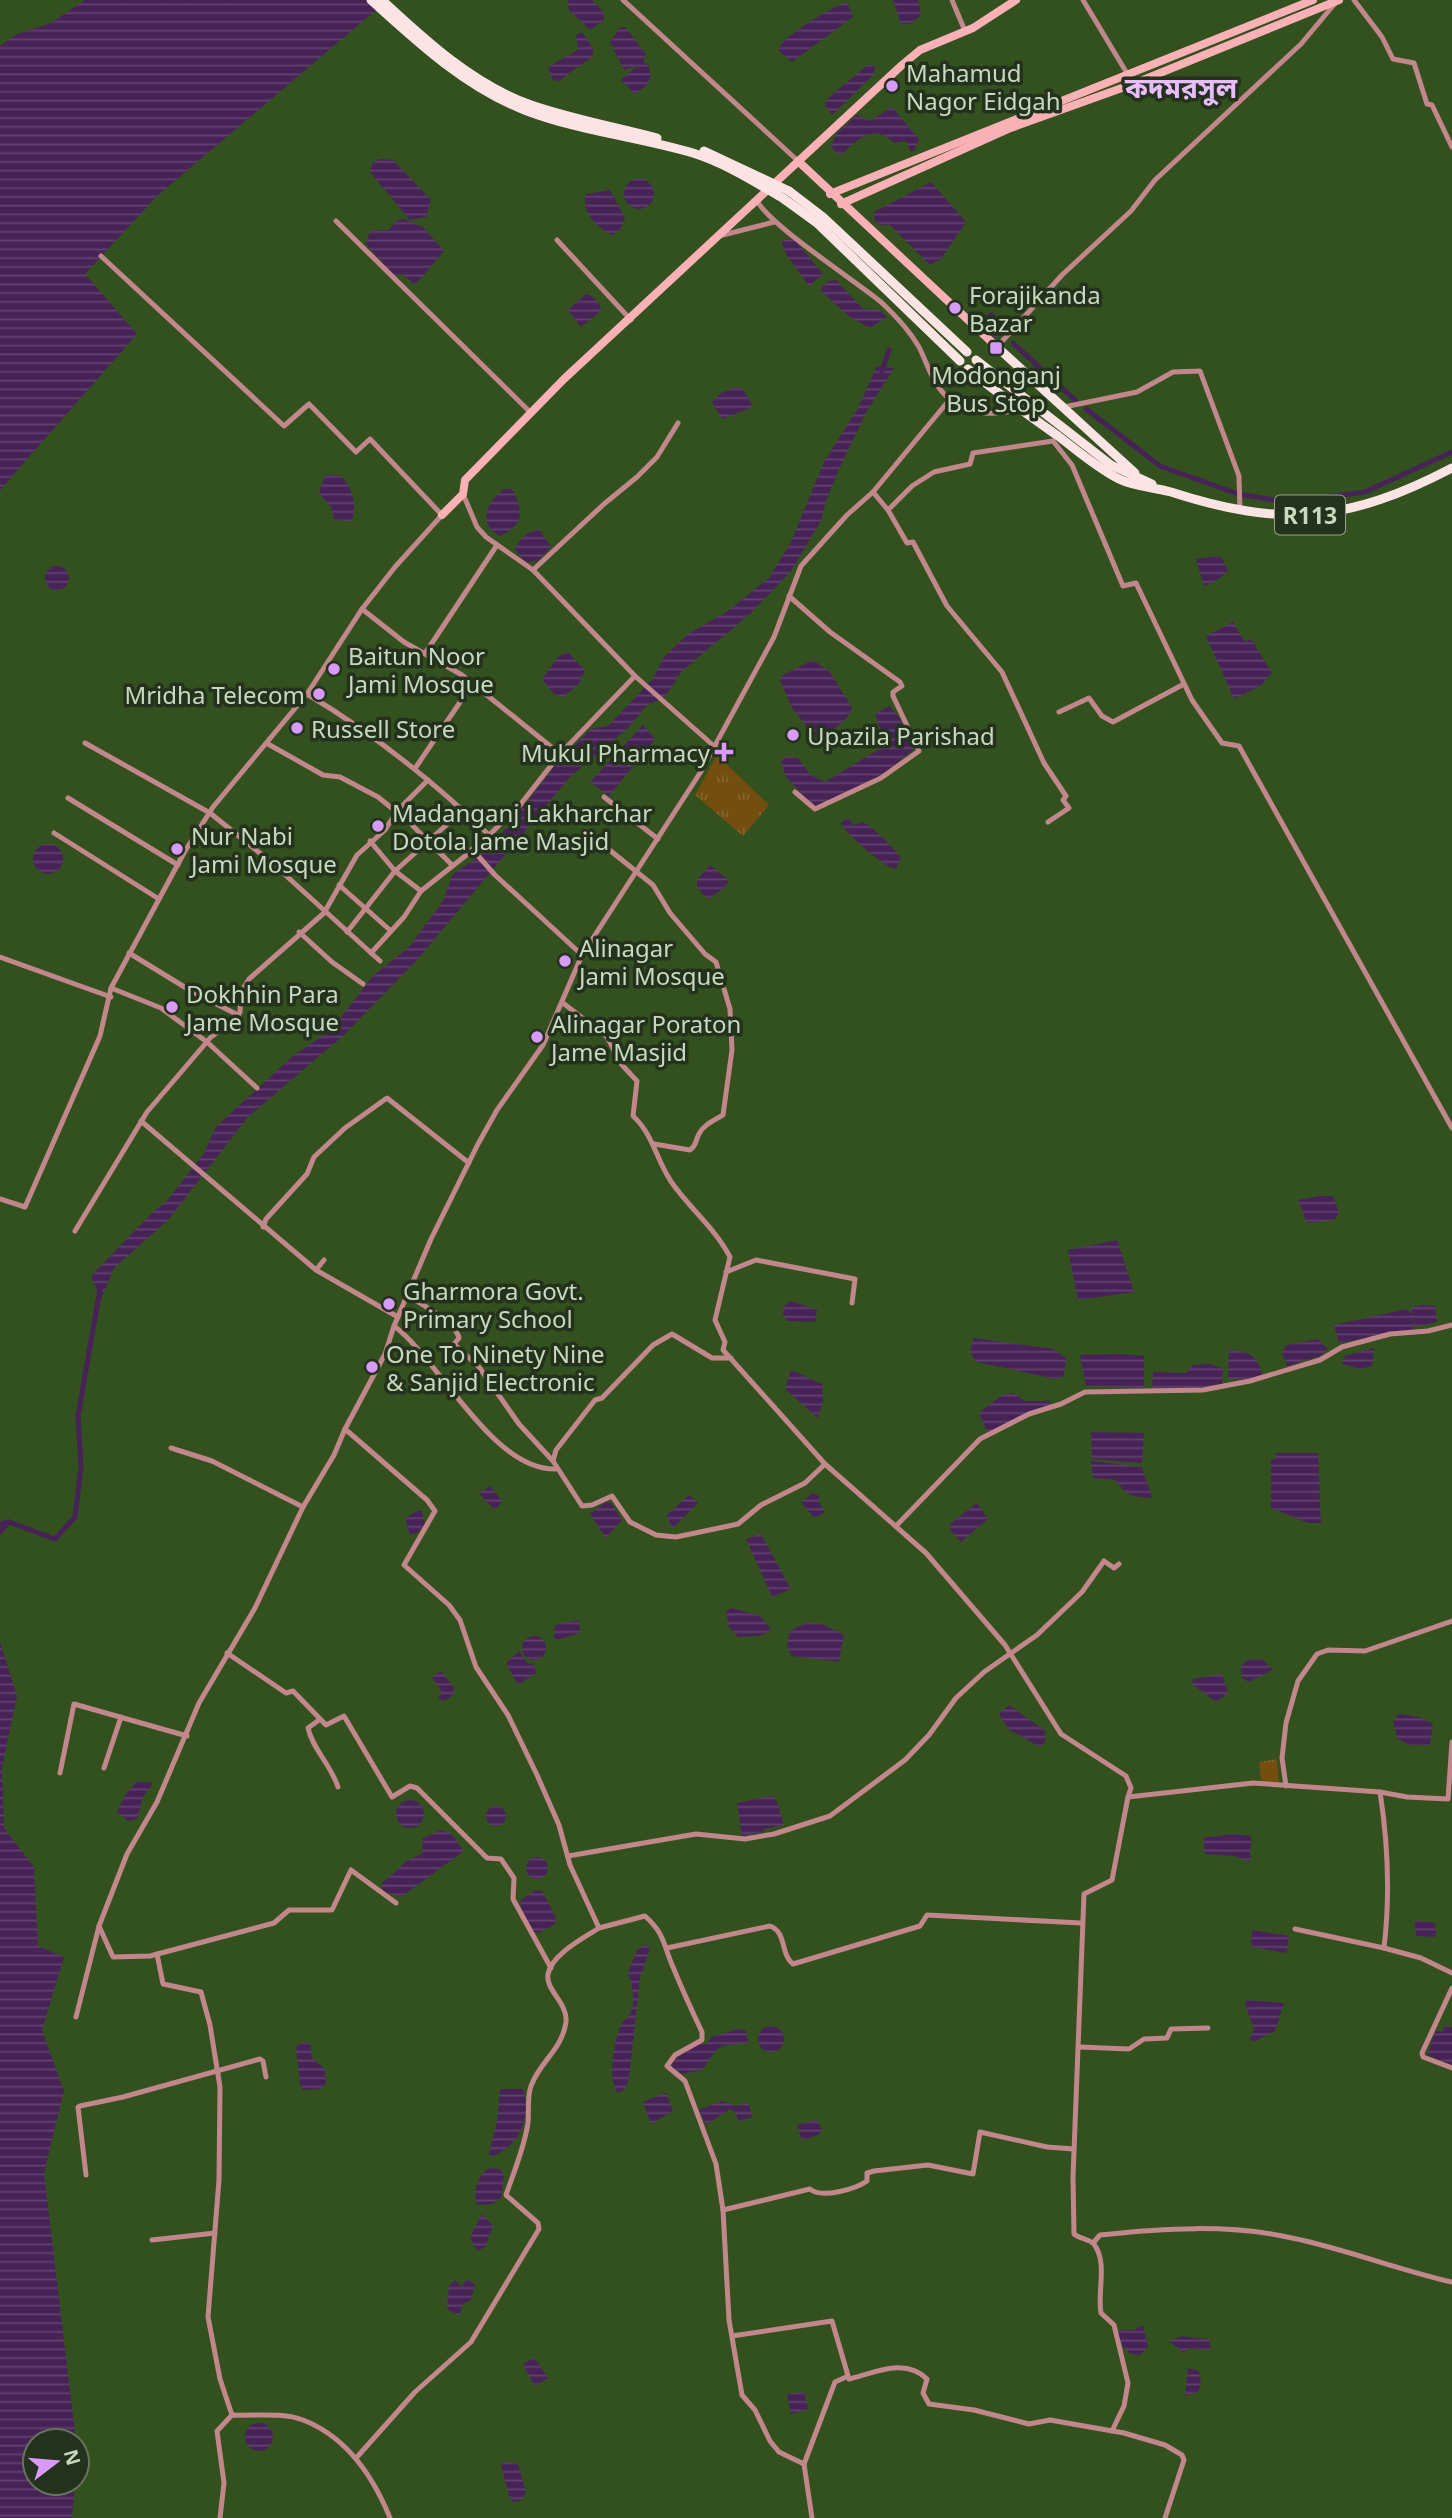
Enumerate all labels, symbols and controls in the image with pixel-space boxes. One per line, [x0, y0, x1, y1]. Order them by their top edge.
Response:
place label: Mahamud Nagor Eidgah [906, 56, 1061, 117]
district label: কদমরসুল [1124, 68, 1238, 106]
marker: Mahamud Nagor Eidgah [884, 78, 900, 94]
place label: Forajikanda Bazar [969, 278, 1101, 339]
marker: Forajikanda Bazar [947, 300, 963, 316]
marker: Modonganj Bus Stop [988, 340, 1004, 356]
place label: Modonganj Bus Stop [931, 358, 1061, 419]
road number: R113 [1275, 495, 1345, 534]
place label: Baitun Noor Jami Mosque [346, 639, 494, 700]
marker: Baitun Noor Jami Mosque [326, 661, 342, 677]
place label: Mridha Telecom [124, 678, 305, 711]
marker: Mridha Telecom [311, 686, 327, 702]
place label: Russell Store [311, 712, 455, 745]
place label: Upazila Parishad [807, 719, 995, 752]
marker: Russell Store [289, 720, 305, 736]
marker: Upazila Parishad [785, 727, 801, 743]
place label: Mukul Pharmacy [521, 736, 711, 769]
marker: Mukul Pharmacy [716, 744, 732, 760]
place label: Madanganj Lakharchar Dotola Jame Masjid [392, 796, 652, 857]
marker: Madanganj Lakharchar Dotola Jame Masjid [370, 818, 386, 834]
place label: Nur Nabi Jami Mosque [189, 819, 337, 880]
marker: Nur Nabi Jami Mosque [169, 841, 185, 857]
place label: Alinagar Jami Mosque [577, 931, 725, 992]
marker: Alinagar Jami Mosque [557, 953, 573, 969]
place label: Dokhhin Para Jame Mosque [184, 977, 339, 1038]
marker: Dokhhin Para Jame Mosque [164, 999, 180, 1015]
place label: Alinagar Poraton Jame Masjid [549, 1007, 741, 1068]
marker: Alinagar Poraton Jame Masjid [529, 1029, 545, 1045]
place label: Gharmora Govt. Primary School [403, 1274, 584, 1335]
marker: Gharmora Govt. Primary School [381, 1296, 397, 1312]
place label: One To Ninety Nine & Sanjid Electronic [386, 1337, 605, 1398]
marker: One To Ninety Nine & Sanjid Electronic [364, 1359, 380, 1375]
north arrow [21, 2427, 91, 2497]
text: N [58, 2446, 87, 2468]

